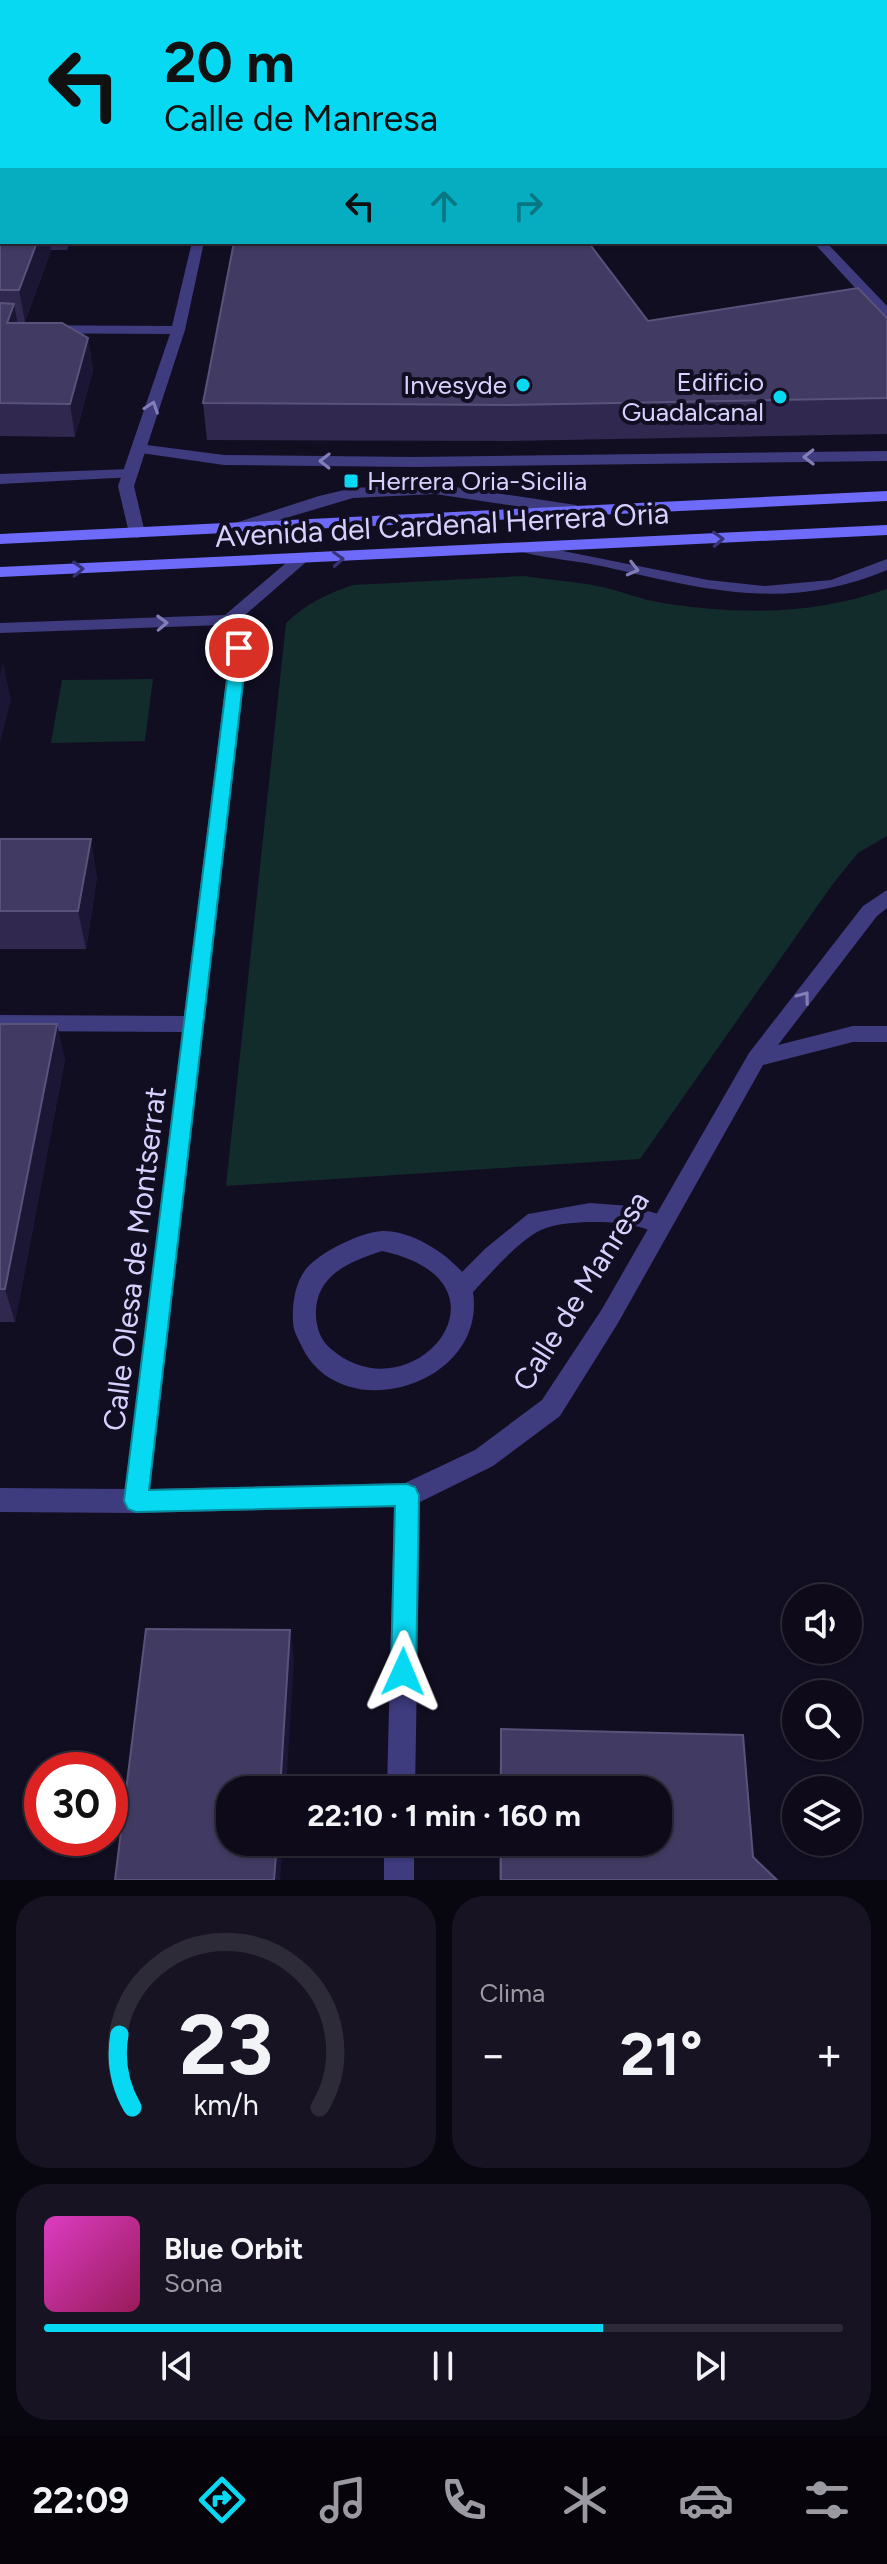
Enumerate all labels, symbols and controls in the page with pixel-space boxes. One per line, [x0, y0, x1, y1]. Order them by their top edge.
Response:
text: 20 m [164, 29, 295, 96]
icon: left [32, 32, 136, 136]
text: Calle de Manresa [164, 97, 438, 140]
icon: left [338, 184, 382, 228]
icon: ahead [422, 184, 466, 228]
icon: right [506, 184, 550, 228]
place label: Edificio Guadalcanal [621, 366, 764, 428]
place label: Invesyde [403, 369, 507, 401]
marker: Invesyde [514, 376, 532, 394]
marker: Edificio Guadalcanal [771, 388, 789, 406]
one-way arrow [143, 401, 159, 415]
one-way arrow [802, 448, 815, 466]
one-way arrow [318, 453, 331, 470]
place label: Herrera Oria-Sicilia [367, 465, 587, 497]
marker: Herrera Oria-Sicilia [342, 472, 360, 490]
street label: Avenida del Cardenal Herrera Oria [214, 494, 670, 555]
one-way arrow [712, 531, 725, 548]
one-way arrow [332, 550, 345, 567]
one-way arrow [625, 559, 639, 576]
one-way arrow [72, 561, 85, 578]
one-way arrow [156, 614, 169, 631]
pin [205, 614, 273, 682]
icon: arrive [217, 626, 261, 670]
one-way arrow [794, 991, 808, 1006]
street label: Calle Olesa de Montserrat [95, 1085, 174, 1433]
street label: Calle de Manresa [504, 1184, 657, 1397]
map controls [782, 1584, 862, 1856]
button: sound [782, 1584, 862, 1664]
position arrow [361, 1630, 445, 1714]
button: search [782, 1680, 862, 1760]
speed limit sign: 30 [24, 1752, 128, 1856]
button: layers [782, 1776, 862, 1856]
text: 22:10 · 1 min · 160 m [307, 1797, 581, 1834]
text: Clima [480, 1977, 545, 2009]
text: 23 [179, 1995, 273, 2095]
text: 21° [620, 2018, 703, 2090]
text: − [480, 2028, 507, 2081]
text: + [816, 2028, 843, 2081]
text: km/h [193, 2088, 258, 2122]
text: Blue Orbit [164, 2230, 303, 2267]
text: Sona [164, 2267, 223, 2299]
icon: previous [155, 2344, 199, 2388]
icon: pause [421, 2344, 465, 2388]
icon: next [688, 2344, 732, 2388]
icon: directions [194, 2472, 250, 2528]
icon: music [315, 2472, 371, 2528]
icon: phone [436, 2472, 492, 2528]
icon: climate [557, 2472, 613, 2528]
icon: car [678, 2472, 734, 2528]
icon: filters [799, 2472, 855, 2528]
text: 22:09 [32, 2479, 129, 2522]

